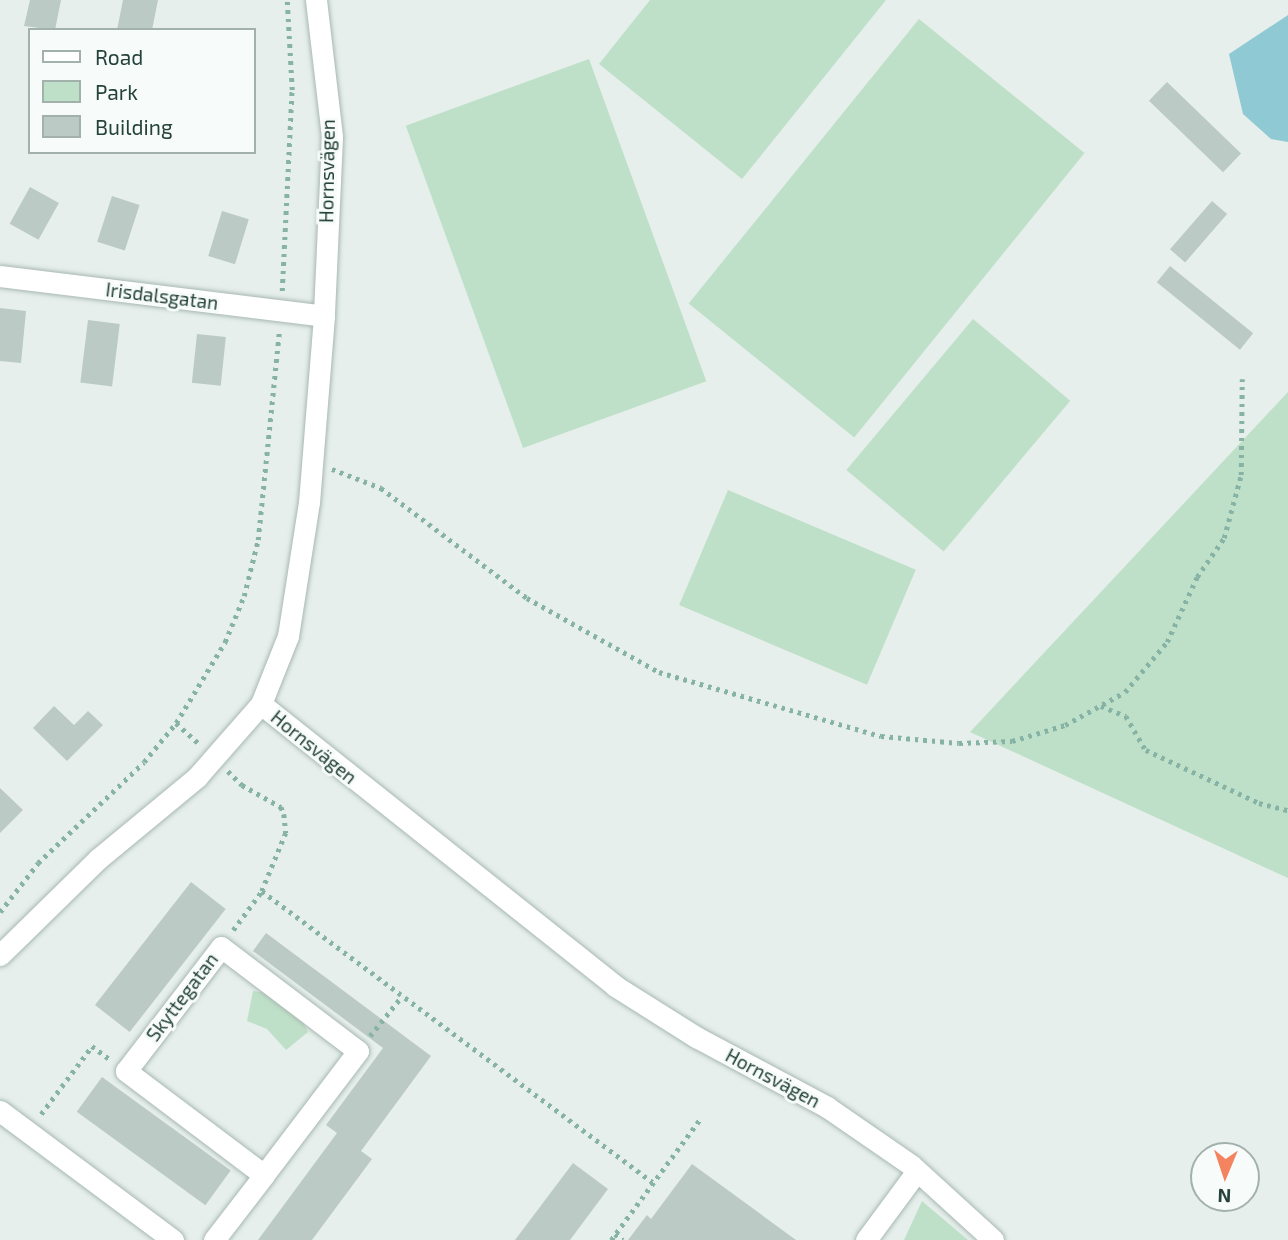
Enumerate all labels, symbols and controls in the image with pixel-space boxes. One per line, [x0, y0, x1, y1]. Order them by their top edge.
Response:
legend [28, 28, 256, 154]
text: Road [95, 44, 143, 69]
text: Park [95, 79, 138, 104]
text: Building [95, 114, 173, 139]
street label: Hornsvägen [315, 119, 339, 223]
street label: Irisdalsgatan [104, 278, 220, 314]
street label: Hornsvägen [266, 705, 362, 789]
street label: Skyttegatan [141, 948, 223, 1046]
street label: Hornsvägen [722, 1044, 824, 1112]
north arrow [1190, 1142, 1260, 1212]
text: N [1217, 1185, 1232, 1208]

